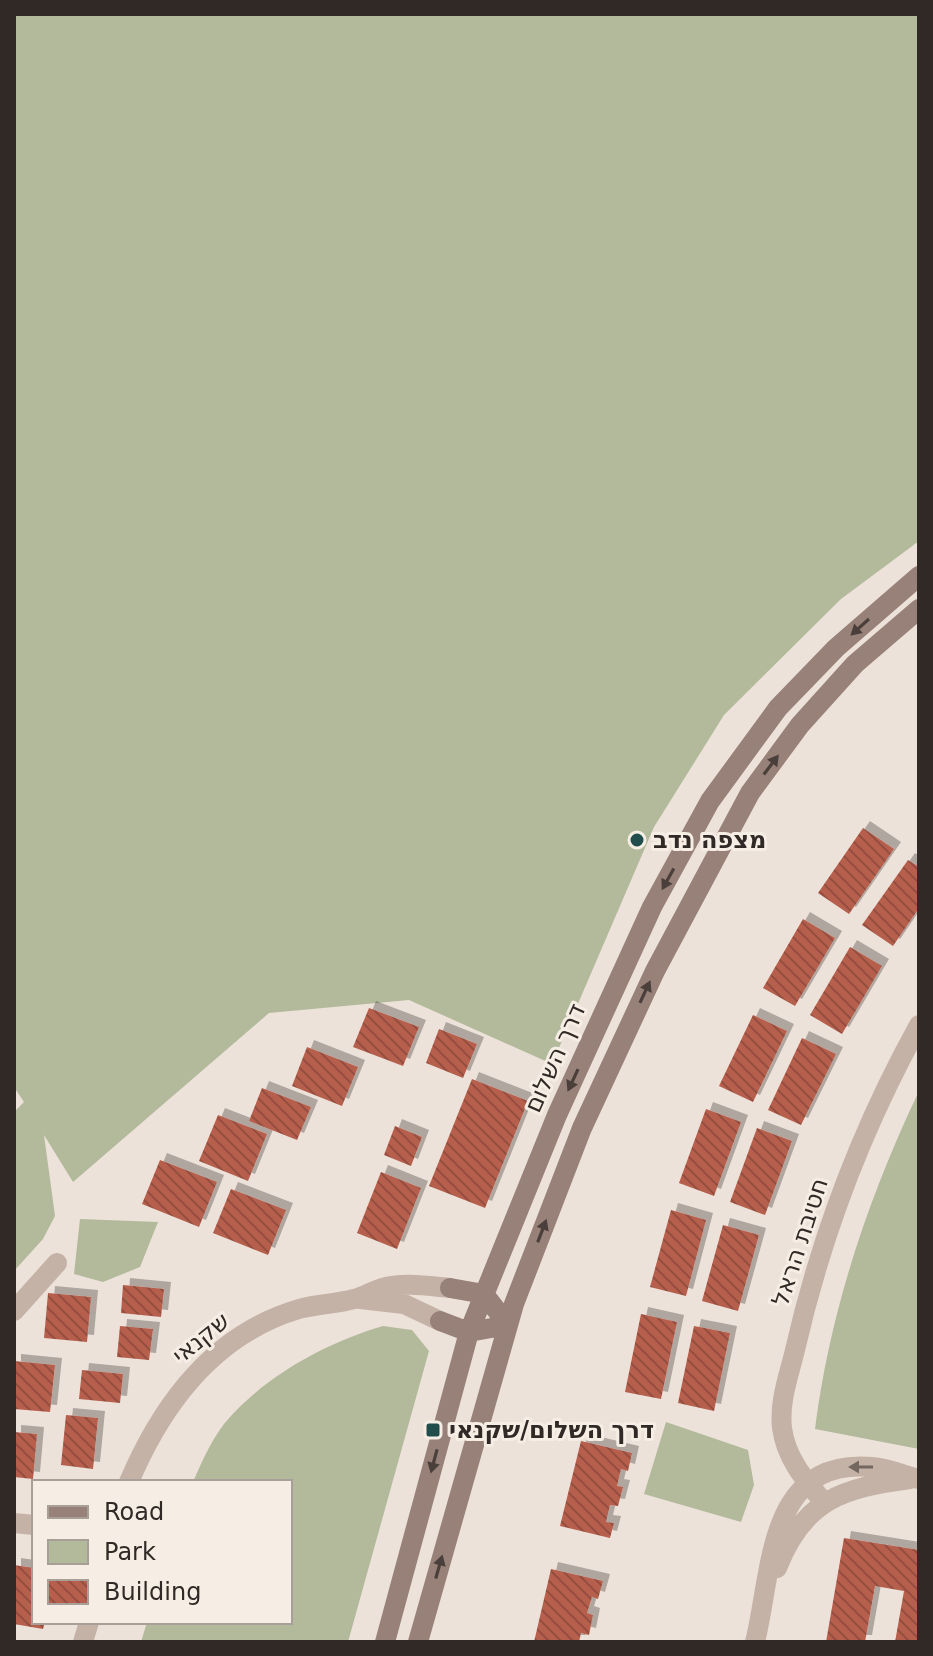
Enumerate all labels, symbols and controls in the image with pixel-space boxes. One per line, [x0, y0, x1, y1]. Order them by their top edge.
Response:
one-way arrow [850, 617, 869, 635]
one-way arrow [762, 755, 778, 775]
place label: מצפה נדב [653, 826, 766, 854]
marker: מצפה נדב [628, 831, 646, 849]
one-way arrow [661, 868, 675, 890]
one-way arrow [639, 981, 652, 1004]
street label: דרך השלום [519, 999, 591, 1117]
one-way arrow [566, 1068, 580, 1092]
street label: חטיבת הראל [766, 1175, 834, 1309]
one-way arrow [536, 1219, 549, 1243]
street label: שקנאי [167, 1307, 235, 1369]
place label: דרך השלום/שקנאי [449, 1416, 654, 1444]
marker: דרך השלום/שקנאי [424, 1421, 442, 1439]
one-way arrow [427, 1448, 439, 1473]
one-way arrow [848, 1461, 873, 1473]
legend [32, 1480, 292, 1624]
text: Road [104, 1498, 164, 1526]
text: Park [104, 1538, 156, 1566]
one-way arrow [434, 1554, 446, 1579]
text: Building [104, 1578, 201, 1606]

